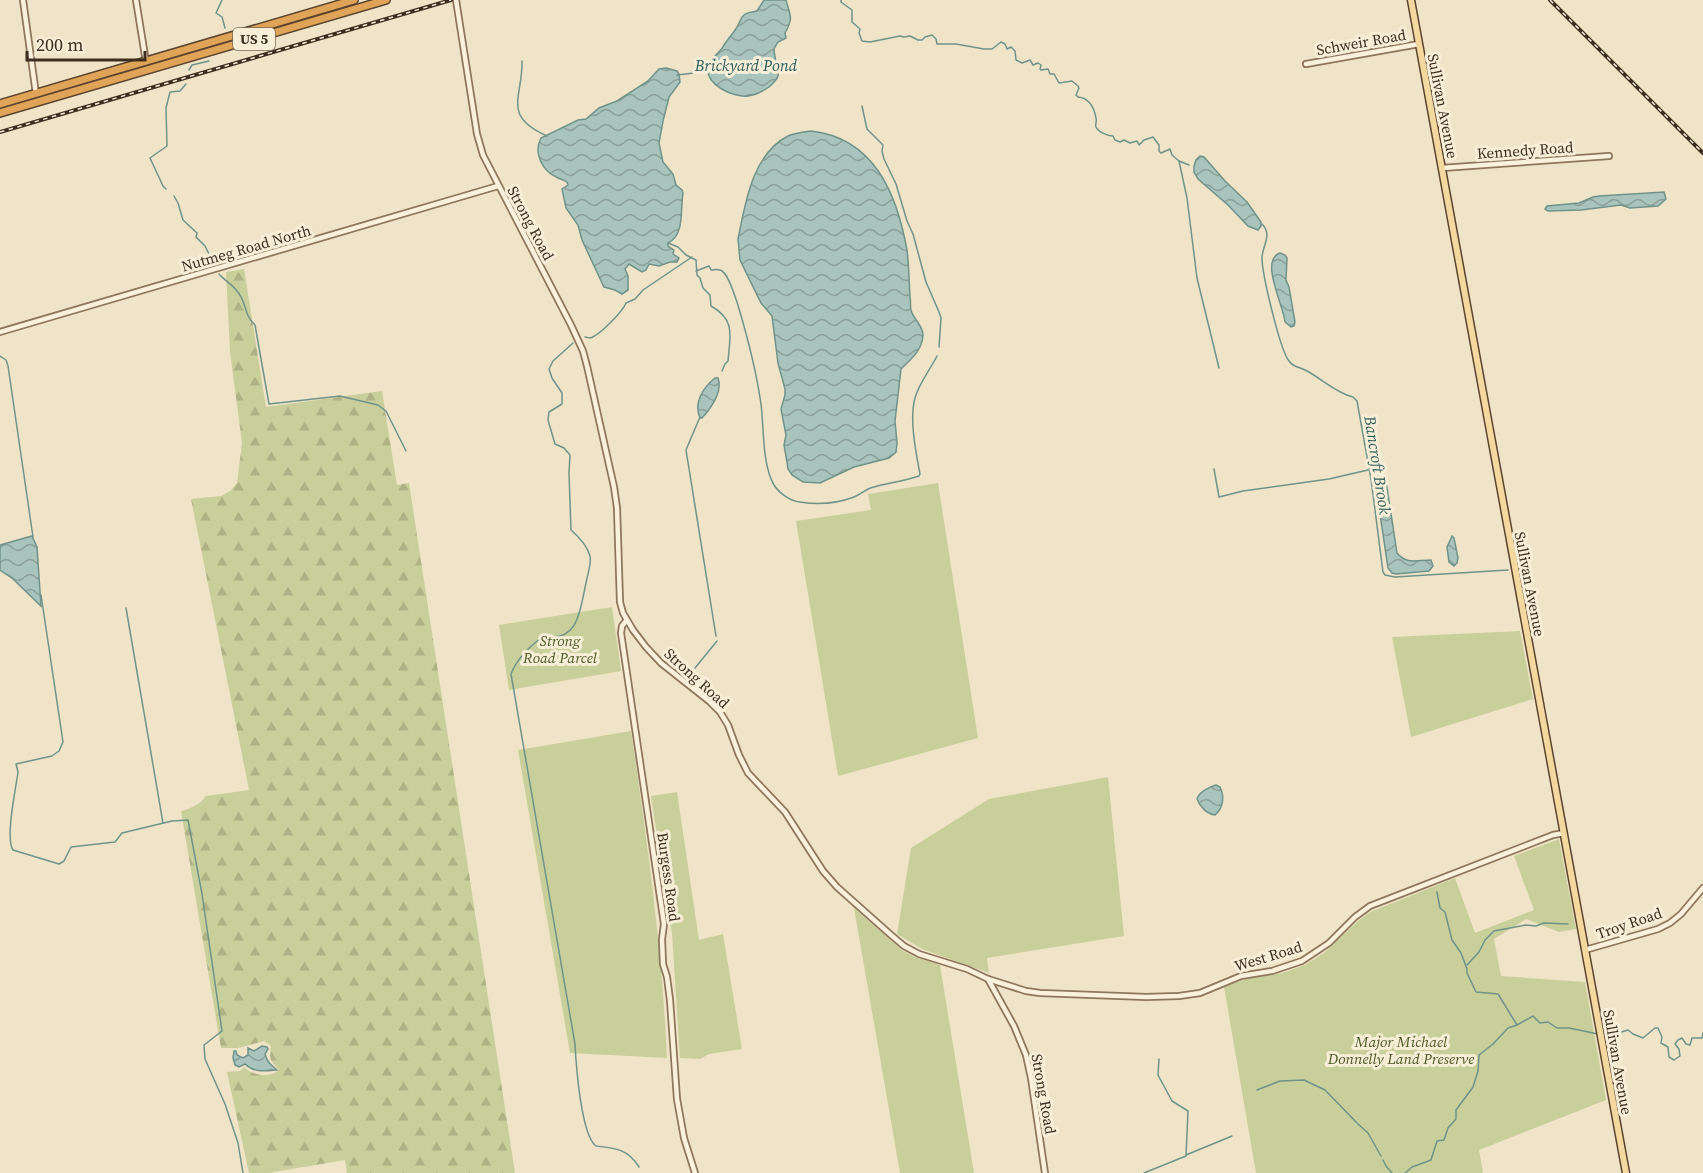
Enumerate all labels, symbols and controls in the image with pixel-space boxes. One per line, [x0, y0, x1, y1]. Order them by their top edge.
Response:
scale bar [27, 24, 146, 62]
street label: Schweir Road [1315, 24, 1408, 60]
road number: US 5 [233, 28, 275, 50]
text: 200 m [36, 32, 83, 57]
street label: Sullivan Avenue [1423, 52, 1464, 160]
water label: Brickyard Pond [694, 54, 798, 76]
street label: Kennedy Road [1476, 136, 1574, 164]
street label: Strong Road [503, 182, 560, 264]
street label: Nutmeg Road North [179, 219, 313, 277]
water label: Bancroft Brook [1359, 413, 1397, 516]
street label: Sullivan Avenue [1510, 530, 1551, 638]
park label: Strong Road Parcel [522, 630, 598, 668]
street label: Strong Road [660, 643, 735, 713]
street label: Burgess Road [652, 831, 686, 923]
street label: Troy Road [1593, 902, 1665, 944]
street label: West Road [1232, 936, 1305, 976]
street label: Sullivan Avenue [1598, 1008, 1638, 1116]
park label: Major Michael Donnelly Land Preserve [1327, 1031, 1474, 1069]
street label: Strong Road [1027, 1052, 1061, 1136]

